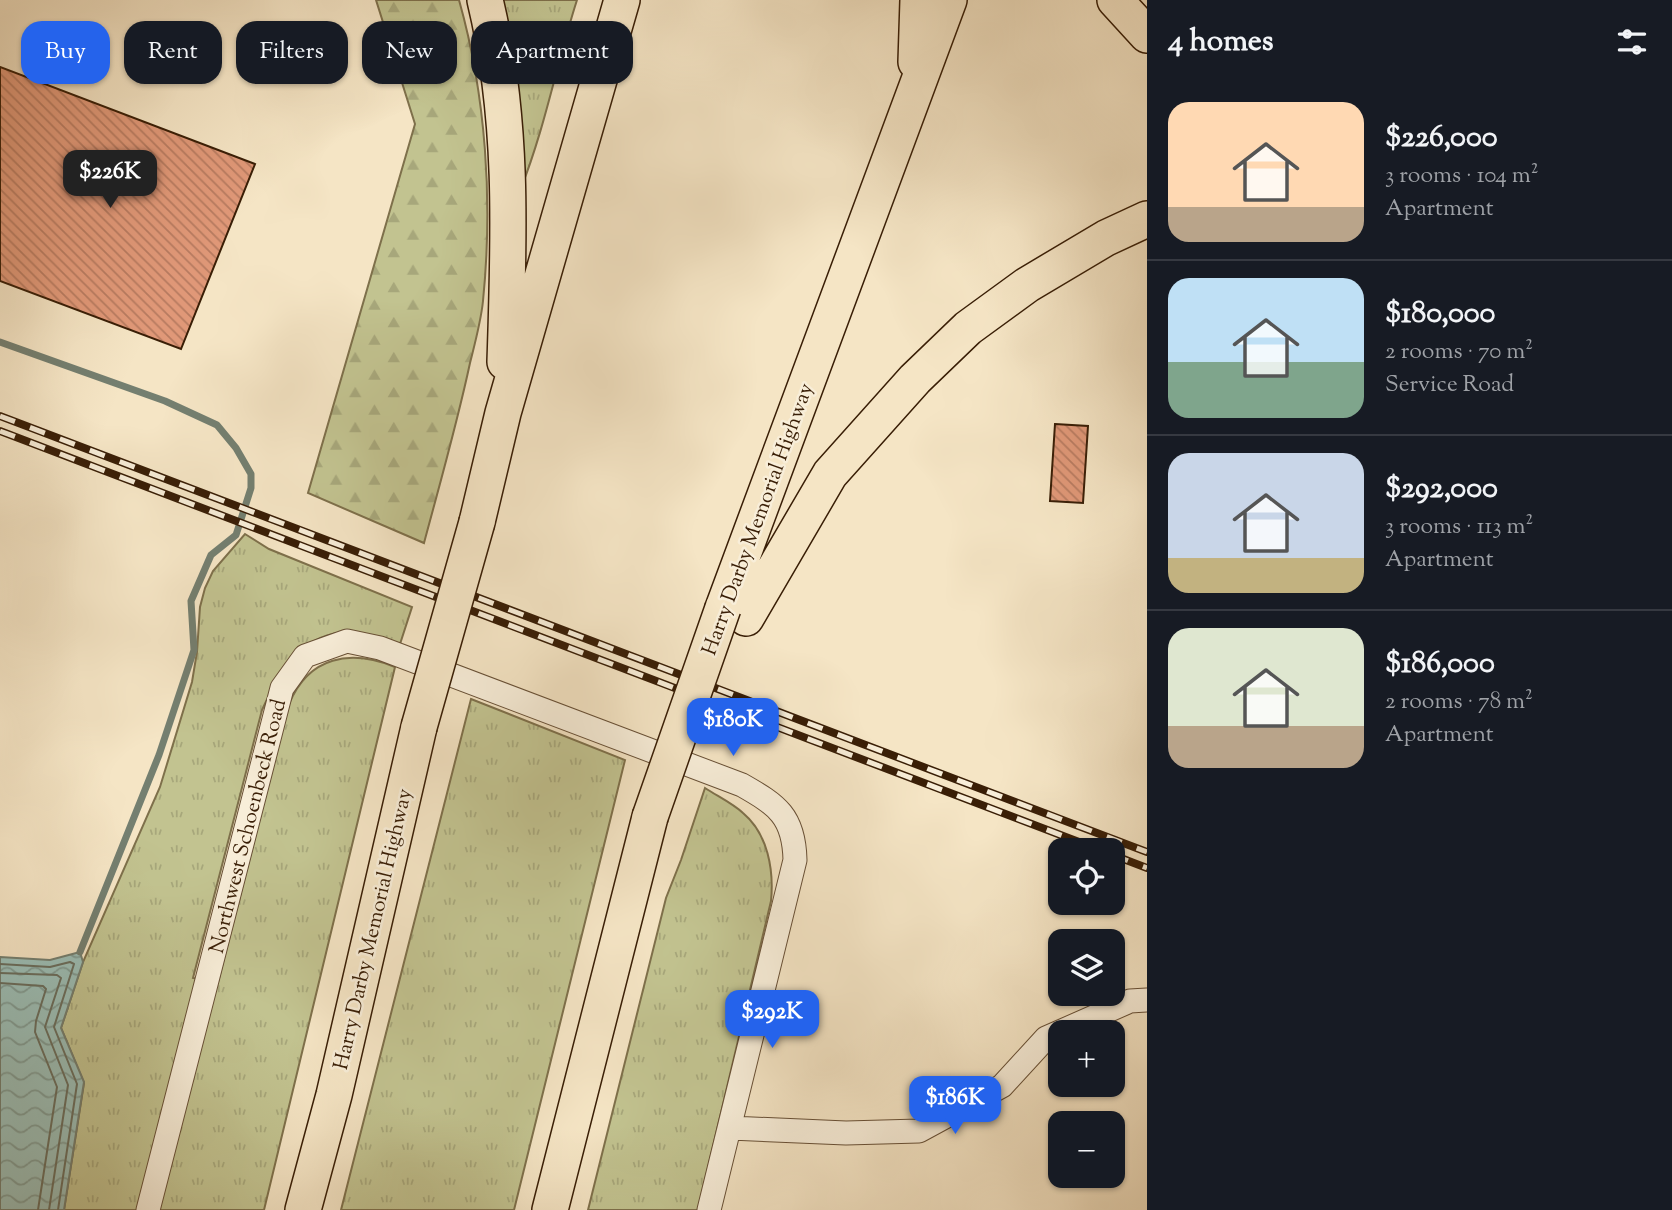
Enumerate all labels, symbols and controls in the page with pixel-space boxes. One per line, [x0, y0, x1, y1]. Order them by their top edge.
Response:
chip: Buy [21, 21, 110, 84]
chip: Rent [124, 21, 222, 84]
chip: Filters [236, 21, 348, 84]
chip: New [362, 21, 457, 84]
chip: Apartment [471, 21, 633, 84]
text: 4 homes [1168, 21, 1274, 64]
icon: filters [1613, 23, 1651, 61]
text: $226,000 [1385, 117, 1498, 160]
icon: home [1224, 130, 1308, 214]
pin: $226K [61, 150, 159, 210]
text: $226K [79, 156, 141, 189]
text: 3 rooms · 104 m² [1385, 160, 1539, 193]
text: Apartment [1385, 193, 1494, 226]
text: $180,000 [1385, 293, 1496, 336]
icon: home [1224, 306, 1308, 390]
text: 2 rooms · 70 m² [1385, 336, 1533, 369]
text: Service Road [1385, 369, 1514, 402]
street label: Harry Darby Memorial Highway [696, 379, 822, 660]
text: $292,000 [1385, 468, 1498, 511]
icon: home [1224, 481, 1308, 565]
text: 3 rooms · 113 m² [1385, 511, 1533, 544]
text: Apartment [1385, 544, 1494, 577]
text: $186,000 [1385, 643, 1495, 686]
icon: home [1224, 656, 1308, 740]
text: 2 rooms · 78 m² [1385, 686, 1533, 719]
street label: Northwest Schoenbeck Road [203, 696, 295, 957]
pin: $180K [684, 698, 782, 758]
text: $180K [703, 704, 763, 737]
text: Apartment [1385, 719, 1494, 752]
street label: Harry Darby Memorial Highway [327, 785, 421, 1073]
map controls [1048, 838, 1125, 1188]
button: locate [1048, 838, 1125, 915]
button: layers [1048, 929, 1125, 1006]
pin: $292K [723, 990, 821, 1050]
text: $292K [741, 996, 803, 1029]
button: + [1048, 1020, 1125, 1097]
pin: $186K [906, 1076, 1004, 1136]
text: $186K [925, 1082, 985, 1115]
button: − [1048, 1111, 1125, 1188]

